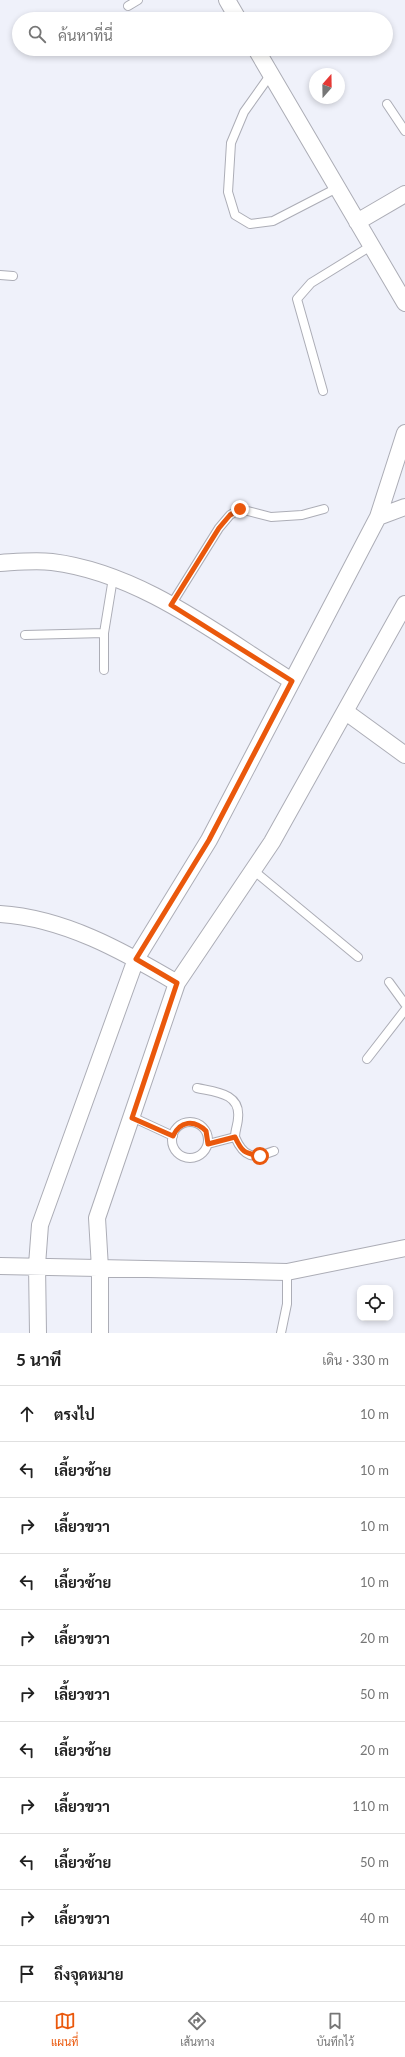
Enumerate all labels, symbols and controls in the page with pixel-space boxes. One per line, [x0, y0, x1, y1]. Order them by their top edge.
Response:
search box [12, 12, 393, 56]
icon: search [26, 23, 48, 45]
text: ค้นหาที่นี่ [58, 26, 113, 44]
north arrow [309, 68, 345, 104]
route end [231, 500, 249, 518]
route start [251, 1147, 269, 1165]
map controls [357, 1285, 393, 1321]
button: locate [357, 1285, 393, 1321]
text: 5 นาที [16, 1349, 61, 1370]
text: เดิน · 330 m [322, 1352, 389, 1368]
icon: ahead [16, 1403, 38, 1425]
text: ตรงไป [54, 1405, 95, 1423]
text: 10 m [360, 1406, 389, 1422]
icon: left [16, 1459, 38, 1481]
text: เลี้ยวซ้าย [54, 1461, 111, 1479]
text: 10 m [360, 1462, 389, 1478]
icon: right [16, 1515, 38, 1537]
text: เลี้ยวขวา [54, 1517, 110, 1535]
text: 10 m [360, 1518, 389, 1534]
icon: left [16, 1571, 38, 1593]
text: เลี้ยวซ้าย [54, 1573, 111, 1591]
text: 10 m [360, 1574, 389, 1590]
icon: right [16, 1627, 38, 1649]
text: เลี้ยวขวา [54, 1629, 110, 1647]
text: 20 m [360, 1630, 389, 1646]
icon: right [16, 1683, 38, 1705]
text: เลี้ยวขวา [54, 1685, 110, 1703]
text: 50 m [360, 1686, 389, 1702]
icon: left [16, 1739, 38, 1761]
text: เลี้ยวซ้าย [54, 1741, 111, 1759]
text: 20 m [360, 1742, 389, 1758]
icon: right [16, 1795, 38, 1817]
text: เลี้ยวขวา [54, 1797, 110, 1815]
text: 110 m [352, 1798, 389, 1814]
icon: left [16, 1851, 38, 1873]
text: เลี้ยวซ้าย [54, 1853, 111, 1871]
text: 50 m [360, 1854, 389, 1870]
icon: right [16, 1907, 38, 1929]
text: เลี้ยวขวา [54, 1909, 110, 1927]
text: 40 m [360, 1910, 389, 1926]
icon: arrive [16, 1963, 38, 1985]
text: ถึงจุดหมาย [54, 1965, 124, 1983]
tab: แผนที่ [51, 2010, 78, 2049]
tab: เส้นทาง [180, 2010, 215, 2049]
tab: บันทึกไว้ [316, 2010, 354, 2049]

